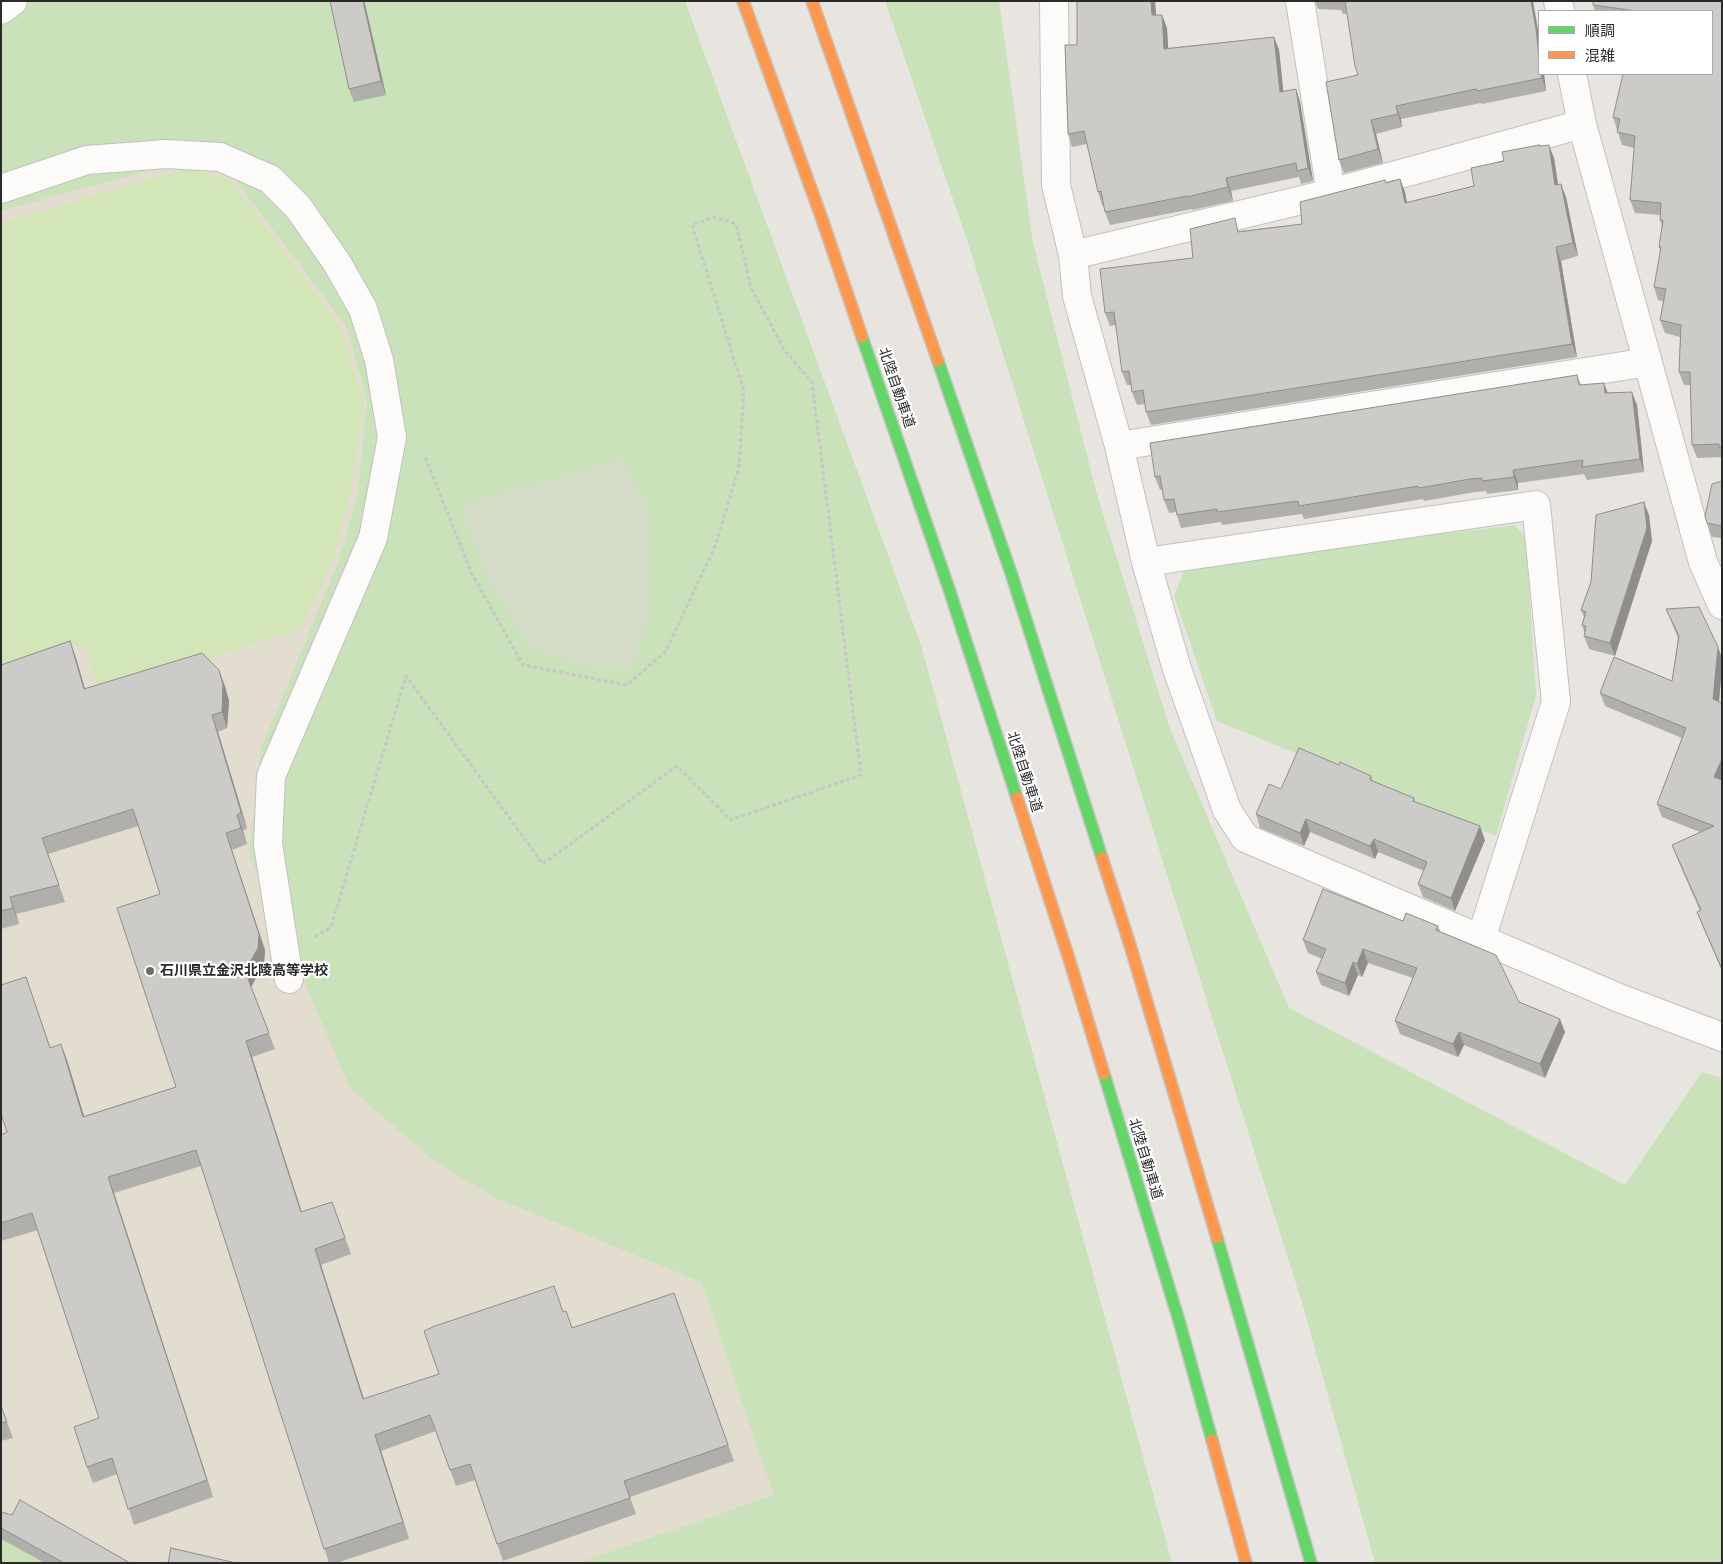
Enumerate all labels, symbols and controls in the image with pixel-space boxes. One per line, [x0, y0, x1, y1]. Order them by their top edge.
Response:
legend [1538, 10, 1713, 75]
text: 順調 [1585, 22, 1615, 40]
text: 混雑 [1585, 47, 1615, 65]
street label: 北陸自動車道 [874, 346, 918, 430]
street label: 北陸自動車道 [1003, 729, 1045, 815]
place label: 石川県立金沢北陵高等学校 [160, 963, 328, 979]
marker: 石川県立金沢北陵高等学校 [144, 965, 156, 977]
street label: 北陸自動車道 [1125, 1116, 1165, 1202]

